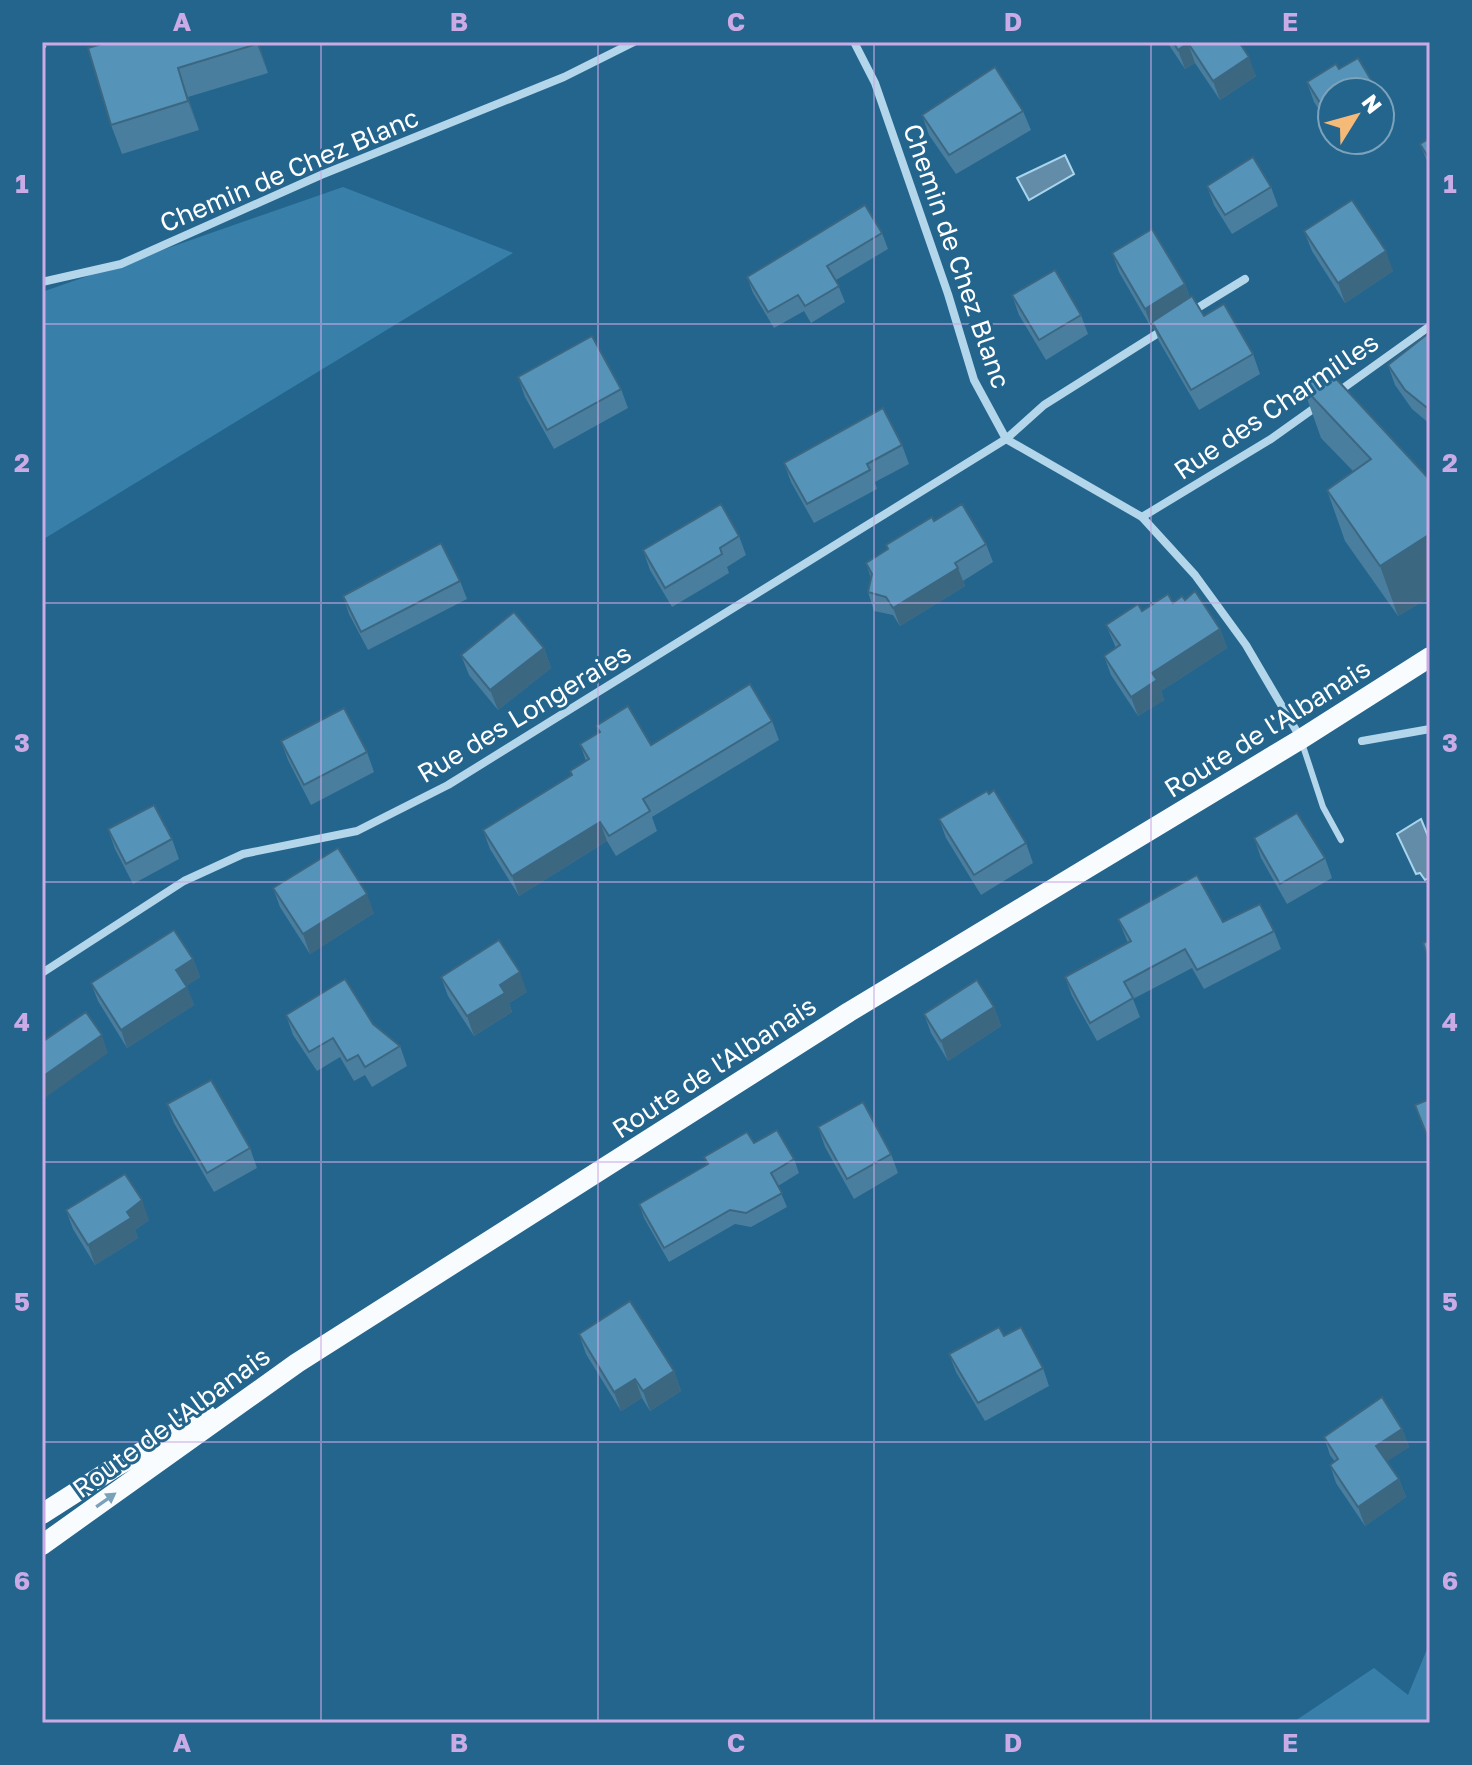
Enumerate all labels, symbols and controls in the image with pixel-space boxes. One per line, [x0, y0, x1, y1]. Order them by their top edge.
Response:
text: A [173, 6, 192, 37]
text: B [450, 6, 468, 37]
text: C [727, 6, 745, 37]
text: D [1004, 6, 1022, 37]
text: E [1282, 6, 1298, 37]
north arrow [1316, 76, 1396, 156]
text: N [1357, 89, 1388, 118]
street label: Chemin de Chez Blanc [155, 101, 423, 239]
street label: Chemin de Chez Blanc [897, 120, 1017, 392]
text: 1 [15, 168, 29, 199]
text: 1 [1443, 168, 1457, 199]
street label: Rue des Charmilles [1168, 326, 1384, 486]
text: 2 [14, 447, 30, 478]
text: 2 [1442, 447, 1458, 478]
street label: Rue des Longeraies [412, 637, 636, 789]
street label: Route de l'Albanais [1158, 652, 1376, 804]
text: 3 [14, 727, 30, 758]
text: 3 [1442, 727, 1458, 758]
street label: Route de l'Albanais [606, 990, 822, 1144]
text: 4 [14, 1006, 30, 1037]
text: 4 [1442, 1006, 1458, 1037]
text: 5 [14, 1286, 30, 1317]
text: 5 [1442, 1286, 1458, 1317]
street label: Route de l'Albanais [66, 1340, 276, 1504]
one-way arrow [96, 1493, 117, 1508]
text: 6 [14, 1565, 30, 1596]
text: 6 [1442, 1565, 1458, 1596]
text: A [173, 1727, 192, 1758]
text: B [450, 1727, 468, 1758]
text: C [727, 1727, 745, 1758]
text: D [1004, 1727, 1022, 1758]
text: E [1282, 1727, 1298, 1758]

